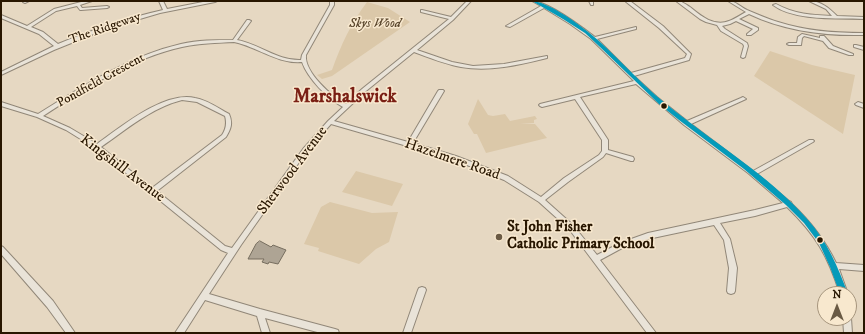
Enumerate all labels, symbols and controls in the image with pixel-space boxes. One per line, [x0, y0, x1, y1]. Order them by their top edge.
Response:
street label: The Ridgeway [67, 9, 143, 49]
park label: Skys Wood [349, 16, 401, 32]
street label: Pondfield Crescent [54, 50, 148, 112]
district label: Marshalswick [293, 87, 397, 109]
unlabelled marker [659, 101, 669, 111]
street label: Sherwood Avenue [254, 123, 332, 219]
street label: Kingshill Avenue [76, 131, 168, 207]
street label: Hazelmere Road [402, 135, 502, 185]
place label: St John Fisher Catholic Primary School [507, 219, 654, 254]
marker: St John Fisher Catholic Primary School [494, 232, 504, 242]
unlabelled marker [815, 235, 825, 245]
north arrow [817, 286, 857, 326]
text: N [832, 288, 842, 302]

